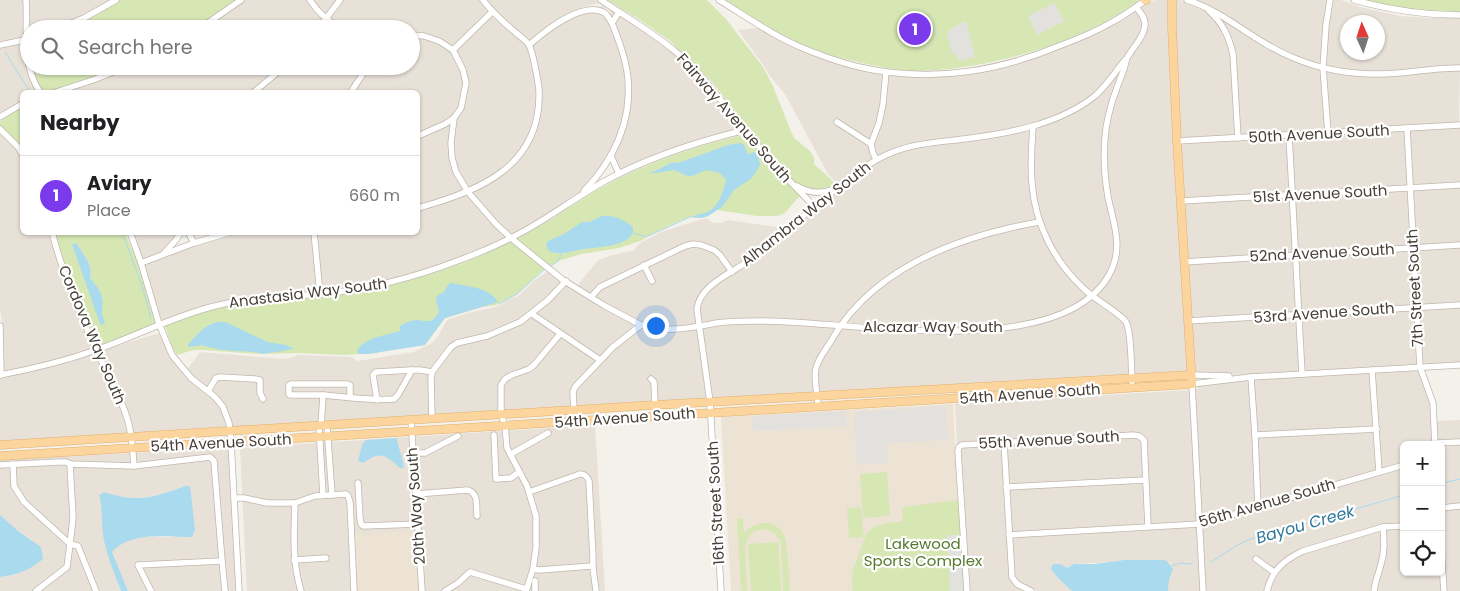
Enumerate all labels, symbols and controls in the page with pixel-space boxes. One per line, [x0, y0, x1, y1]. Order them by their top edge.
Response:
pin: 1 [899, 10, 931, 48]
north arrow [1340, 15, 1385, 60]
search box [20, 20, 420, 75]
icon: search [38, 34, 66, 62]
text: Search here [78, 34, 192, 61]
street label: Fairway Avenue South [672, 48, 797, 187]
text: Nearby [40, 108, 120, 137]
street label: 50th Avenue South [1248, 119, 1390, 148]
street label: Alhambra Way South [737, 156, 875, 271]
text: Aviary [87, 170, 152, 197]
street label: 51st Avenue South [1252, 179, 1388, 208]
text: 1 [53, 184, 59, 207]
text: 660 m [349, 184, 400, 207]
text: Place [87, 199, 131, 222]
street label: 7th Street South [1401, 228, 1428, 348]
street label: 52nd Avenue South [1249, 238, 1395, 267]
street label: Cordova Way South [54, 262, 131, 408]
street label: Anastasia Way South [228, 272, 388, 313]
street label: 53rd Avenue South [1253, 297, 1395, 328]
your location [643, 313, 669, 339]
street label: Alcazar Way South [863, 316, 1003, 337]
street label: 54th Avenue South [959, 378, 1101, 409]
street label: 54th Avenue South [554, 402, 696, 433]
street label: 55th Avenue South [978, 425, 1120, 454]
street label: 54th Avenue South [150, 428, 292, 457]
street label: 16th Street South [702, 440, 729, 566]
map controls [1400, 441, 1445, 576]
button: + [1400, 441, 1445, 486]
street label: 20th Way South [401, 447, 430, 565]
street label: 56th Avenue South [1196, 473, 1338, 532]
button: − [1400, 486, 1445, 531]
water label: Bayou Creek [1253, 499, 1358, 549]
button: locate [1400, 531, 1445, 576]
park label: Lakewood Sports Complex [864, 533, 982, 571]

